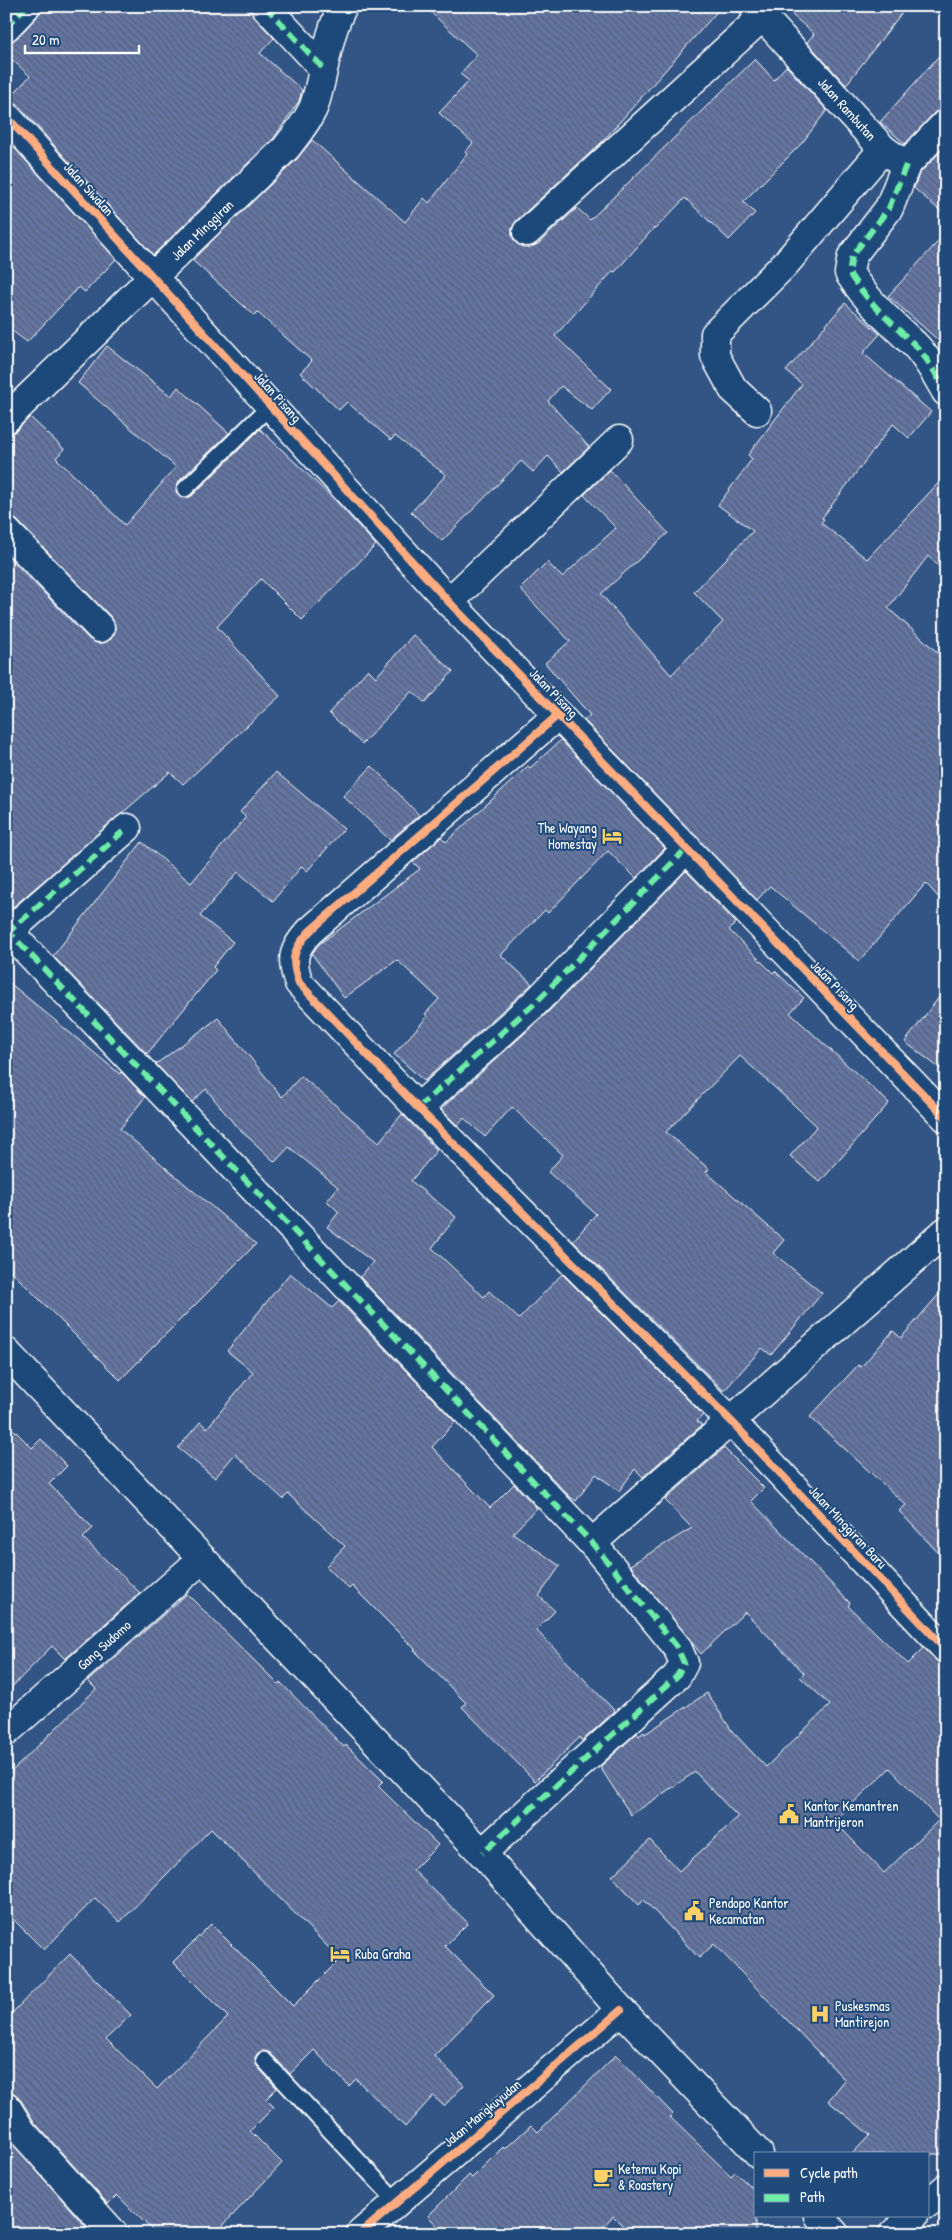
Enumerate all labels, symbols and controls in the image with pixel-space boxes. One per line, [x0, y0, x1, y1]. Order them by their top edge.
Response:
scale bar [25, 22, 139, 54]
text: 20 m [32, 29, 59, 50]
street label: Jalan Rambutan [814, 73, 881, 144]
street label: Jalan Siwalan [60, 158, 119, 220]
street label: Jalan Minggiran [166, 195, 238, 265]
street label: Jalan Pisang [250, 367, 306, 427]
street label: Jalan Pisang [525, 663, 583, 723]
place label: The Wayang Homestay [538, 818, 597, 854]
hotel icon: The Wayang Homestay [601, 825, 623, 847]
street label: Jalan Pisang [806, 955, 864, 1015]
street label: Jalan Minggiran Baru [804, 1481, 892, 1573]
street label: Gang Sudomo [73, 1615, 136, 1675]
place label: Kantor Kemantren Mantrijeron [804, 1796, 899, 1832]
public building icon: Kantor Kemantren Mantrijeron [778, 1803, 800, 1825]
place label: Pendopo Kantor Kecamatan [709, 1893, 789, 1928]
public building icon: Pendopo Kantor Kecamatan [683, 1900, 705, 1922]
hotel icon: Ruba Graha [329, 1943, 351, 1965]
place label: Ruba Graha [355, 1944, 411, 1963]
place label: Puskesmas Mantirejon [835, 1996, 890, 2032]
hospital icon: Puskesmas Mantirejon [809, 2003, 831, 2025]
street label: Jalan Mangkuyudan [439, 2074, 525, 2152]
legend [754, 2152, 930, 2218]
place label: Ketemu Kopi & Roastery [618, 2159, 682, 2195]
text: Cycle path [800, 2162, 858, 2183]
cafe icon: Ketemu Kopi & Roastery [592, 2166, 614, 2188]
text: Path [800, 2186, 825, 2207]

